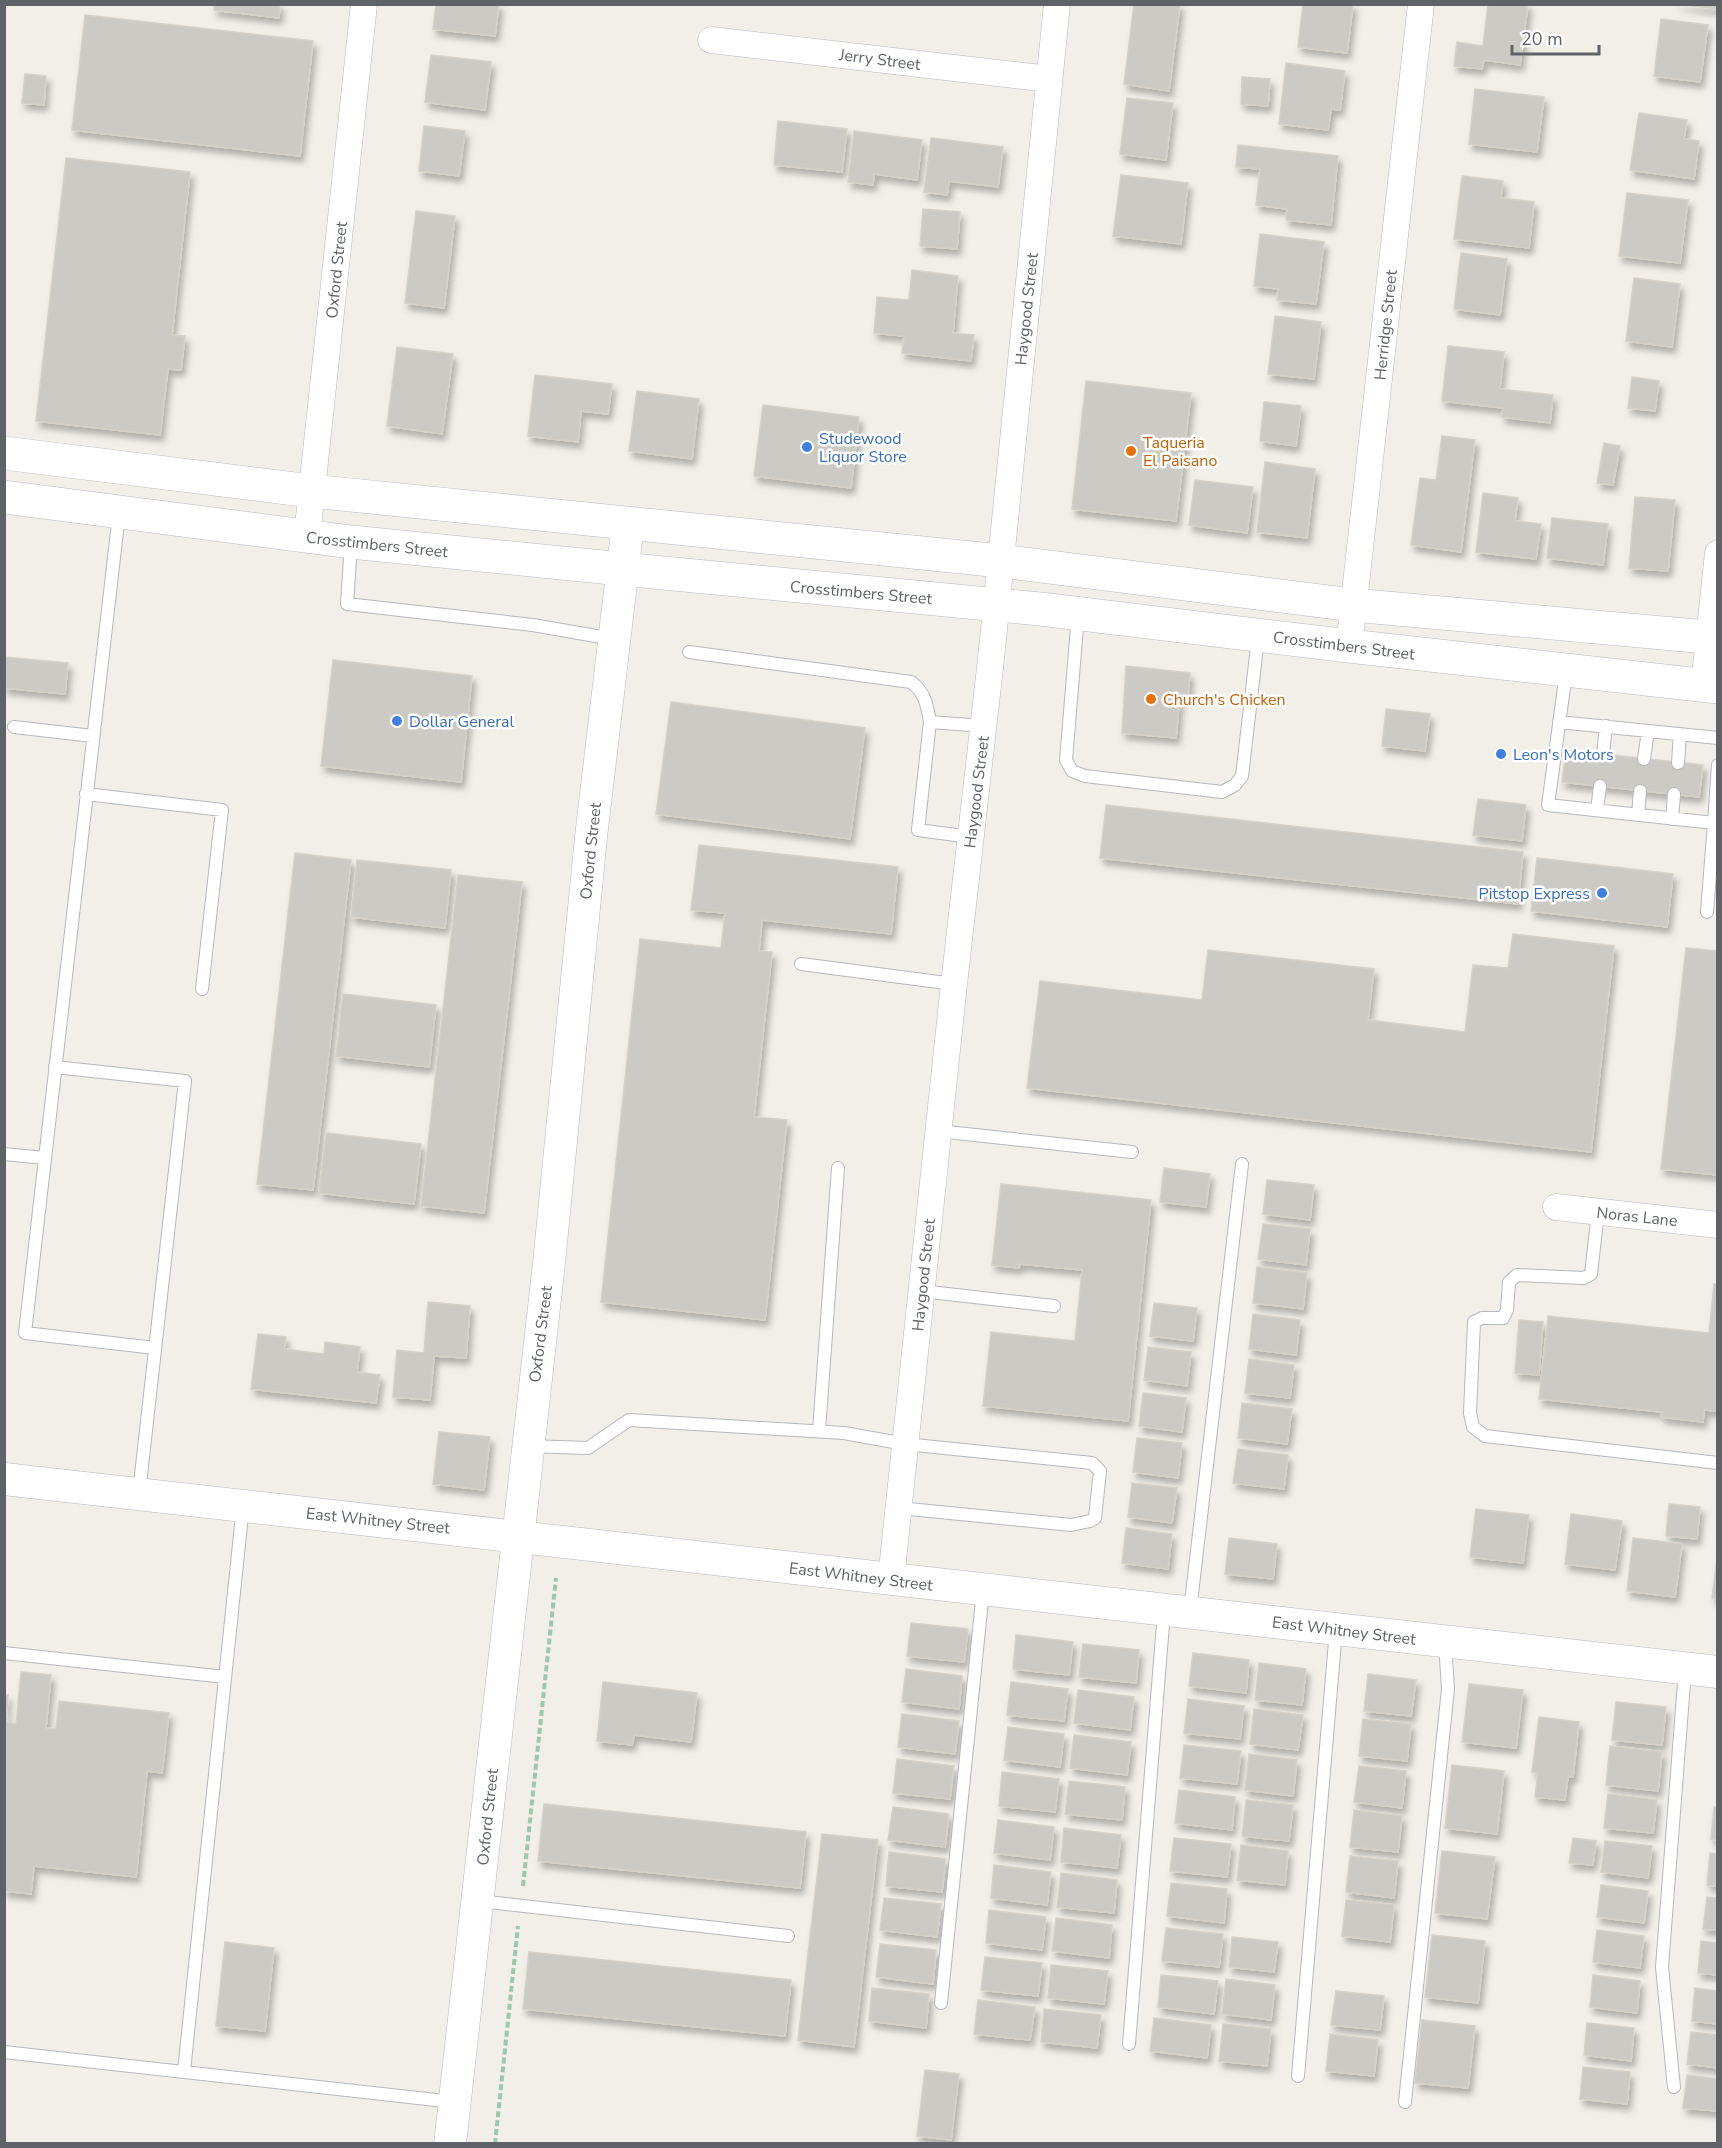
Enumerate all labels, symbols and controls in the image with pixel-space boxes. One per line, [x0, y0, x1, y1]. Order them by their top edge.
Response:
scale bar [1512, 18, 1599, 56]
text: 20 m [1521, 27, 1563, 51]
street label: Jerry Street [837, 44, 922, 76]
street label: Oxford Street [321, 220, 353, 320]
street label: Haygood Street [1010, 251, 1044, 366]
street label: Herridge Street [1369, 268, 1403, 381]
place label: Studewood Liquor Store [819, 428, 907, 468]
place label: Taqueria El Paisano [1143, 432, 1217, 472]
marker: Studewood Liquor Store [800, 440, 814, 454]
marker: Taqueria El Paisano [1124, 444, 1138, 458]
street label: Crosstimbers Street [305, 527, 449, 563]
street label: Crosstimbers Street [789, 576, 933, 610]
street label: Crosstimbers Street [1272, 626, 1416, 666]
place label: Church's Chicken [1163, 689, 1286, 711]
marker: Church's Chicken [1144, 692, 1158, 706]
place label: Dollar General [409, 711, 514, 733]
marker: Dollar General [390, 714, 404, 728]
street label: Haygood Street [959, 734, 995, 850]
place label: Leon's Motors [1513, 744, 1614, 766]
marker: Leon's Motors [1494, 747, 1508, 761]
street label: Oxford Street [575, 801, 607, 901]
place label: Pitstop Express [1479, 883, 1590, 905]
marker: Pitstop Express [1595, 886, 1609, 900]
street label: Noras Lane [1595, 1202, 1679, 1232]
street label: Haygood Street [907, 1217, 941, 1332]
street label: Oxford Street [524, 1284, 558, 1384]
street label: East Whitney Street [305, 1503, 451, 1540]
street label: East Whitney Street [788, 1557, 934, 1597]
street label: East Whitney Street [1271, 1611, 1417, 1651]
street label: Oxford Street [472, 1767, 504, 1867]

